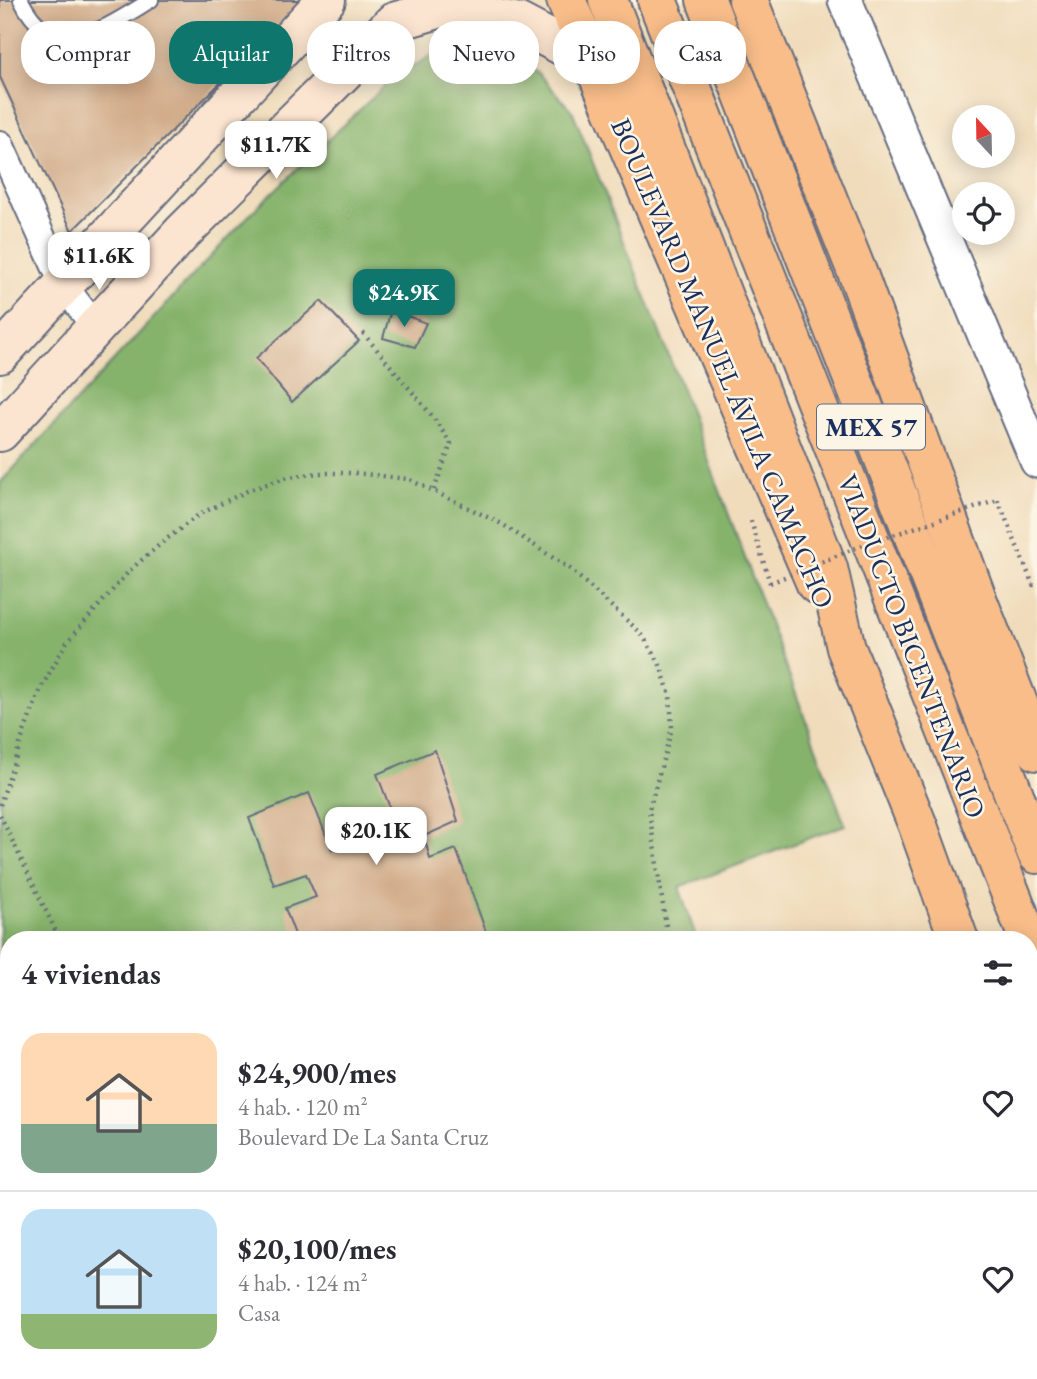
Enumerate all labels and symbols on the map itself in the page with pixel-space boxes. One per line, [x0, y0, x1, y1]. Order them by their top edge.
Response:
north arrow [952, 105, 1015, 168]
street label: BOULEVARD MANUEL ÁVILA CAMACHO [603, 112, 843, 614]
pin: $11.7K [219, 122, 333, 181]
pin: $11.6K [42, 232, 156, 292]
pin: $24.9K [347, 270, 461, 329]
road number: MEX 57 [817, 404, 925, 449]
street label: VIADUCTO BICENTENARIO [830, 469, 994, 823]
pin: $20.1K [319, 808, 433, 867]

